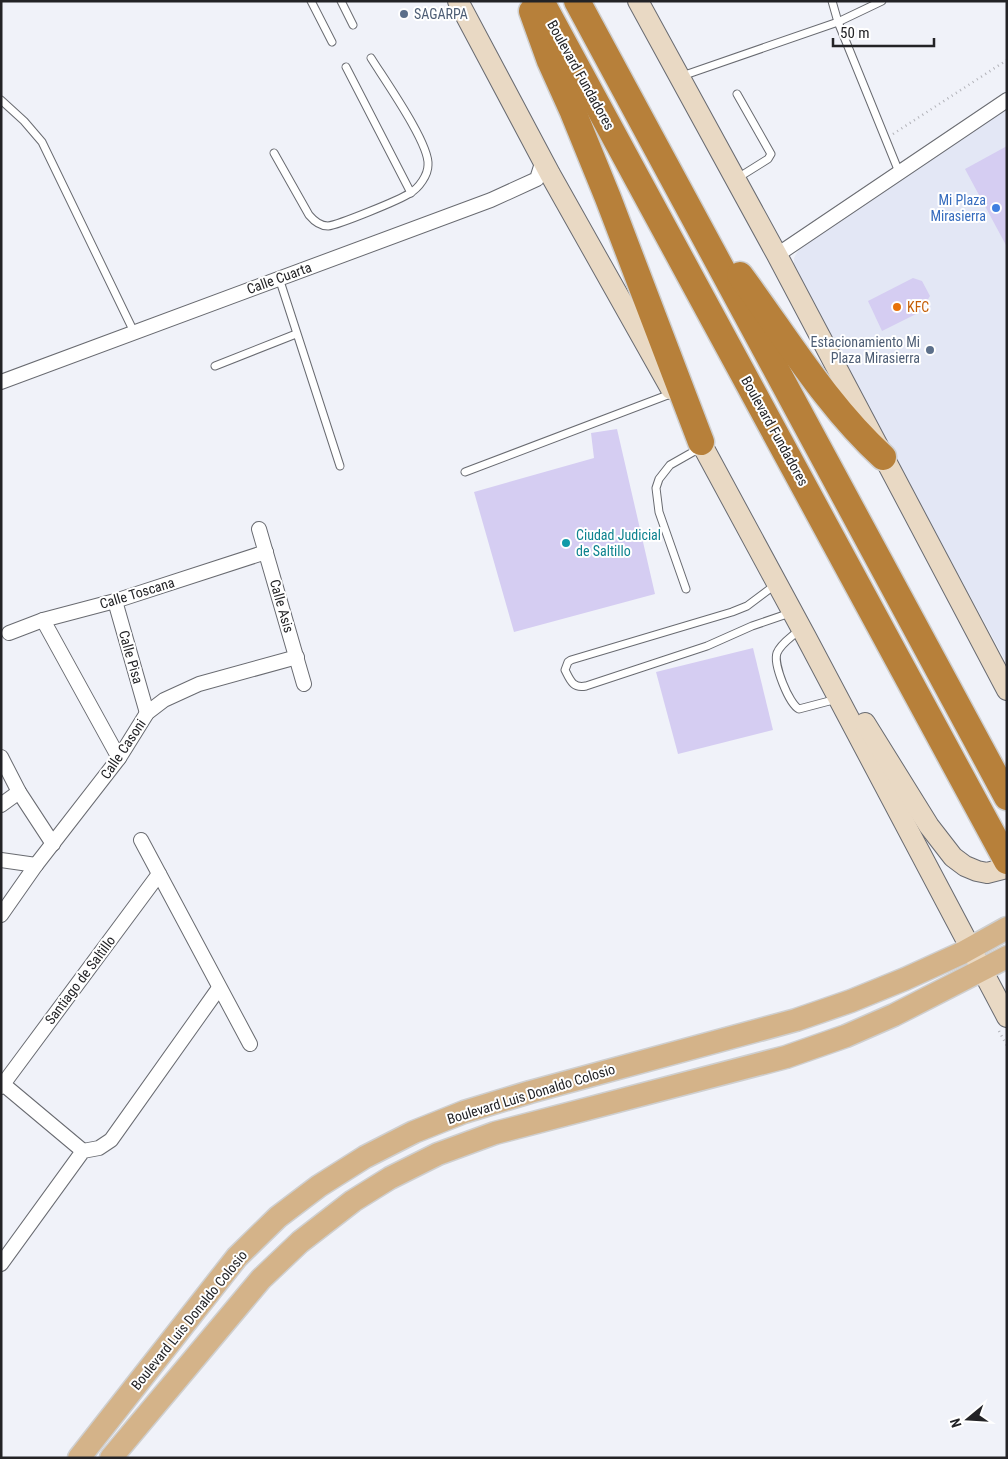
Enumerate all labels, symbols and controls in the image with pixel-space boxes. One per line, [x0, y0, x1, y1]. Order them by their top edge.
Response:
place label: SAGARPA [414, 6, 468, 22]
marker: SAGARPA [398, 8, 410, 20]
scale bar [833, 15, 934, 47]
street label: Boulevard Fundadores [544, 17, 618, 133]
text: 50 m [840, 24, 870, 42]
place label: Mi Plaza Mirasierra [930, 192, 986, 224]
marker: Mi Plaza Mirasierra [990, 202, 1002, 214]
street label: Calle Cuarta [244, 259, 314, 297]
place label: KFC [907, 299, 929, 315]
marker: KFC [891, 301, 903, 313]
place label: Estacionamiento Mi Plaza Mirasierra [810, 334, 920, 366]
marker: Estacionamiento Mi Plaza Mirasierra [924, 344, 936, 356]
street label: Boulevard Fundadores [738, 373, 812, 489]
place label: Ciudad Judicial de Saltillo [576, 527, 661, 559]
marker: Ciudad Judicial de Saltillo [560, 537, 572, 549]
street label: Calle Toscana [98, 574, 176, 612]
street label: Calle Asis [267, 577, 297, 635]
street label: Calle Pisa [116, 628, 146, 686]
street label: Calle Casoni [97, 716, 149, 782]
street label: Santiago de Saltillo [42, 933, 118, 1027]
street label: Boulevard Luis Donaldo Colosio [445, 1061, 617, 1127]
street label: Boulevard Luis Donaldo Colosio [128, 1247, 250, 1393]
north arrow [943, 1394, 993, 1444]
text: N [947, 1416, 965, 1430]

